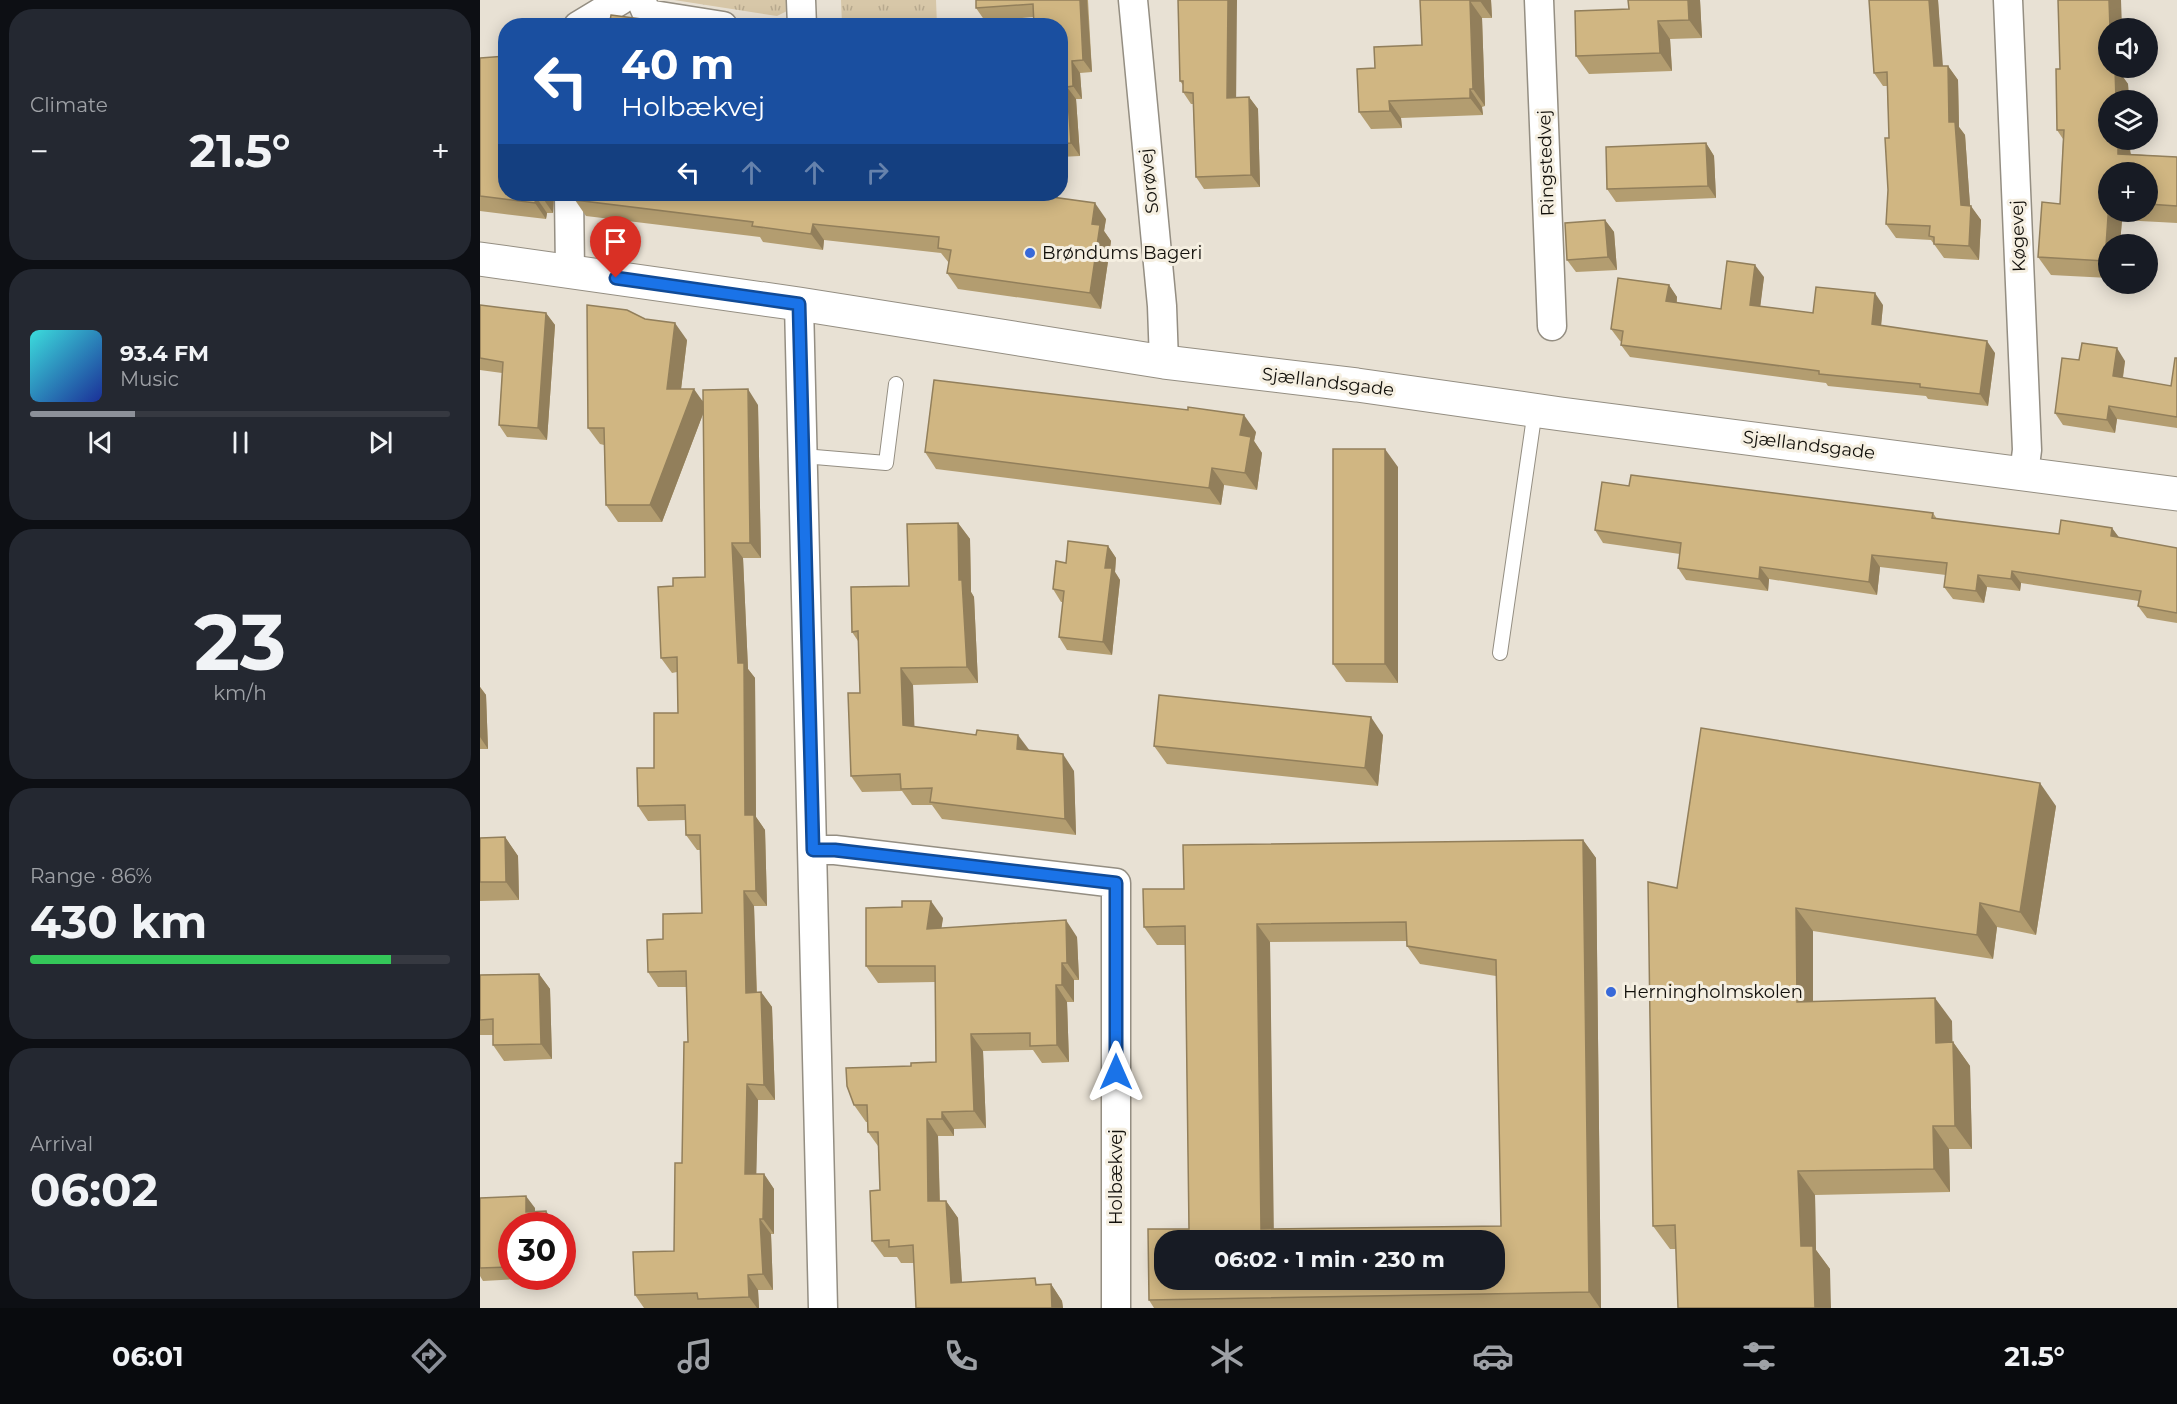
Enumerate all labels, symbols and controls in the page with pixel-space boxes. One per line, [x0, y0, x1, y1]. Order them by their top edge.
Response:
map controls [2098, 18, 2158, 294]
button: sound [2098, 18, 2158, 78]
text: 40 m [621, 38, 734, 90]
icon: left [522, 42, 600, 120]
text: Holbækvej [621, 90, 765, 123]
button: layers [2098, 90, 2158, 150]
text: Climate [30, 93, 108, 117]
street label: Ringstedvej [1533, 109, 1559, 217]
text: 21.5° [189, 123, 291, 178]
text: − [30, 131, 49, 171]
text: + [431, 131, 450, 171]
street label: Sorøvej [1135, 147, 1163, 215]
icon: left [672, 156, 705, 189]
icon: ahead [735, 156, 768, 189]
icon: ahead [798, 156, 831, 189]
icon: right [861, 156, 894, 189]
button: + [2098, 162, 2158, 222]
street label: Køgevej [2006, 200, 2030, 272]
pin [590, 216, 641, 278]
icon: arrive [599, 225, 632, 258]
button: − [2098, 234, 2158, 294]
place label: Brøndums Bageri [1042, 242, 1202, 264]
marker: Brøndums Bageri [1023, 246, 1037, 260]
text: 93.4 FM [120, 340, 209, 367]
street label: Sjællandsgade [1261, 363, 1396, 401]
text: Music [120, 367, 179, 391]
icon: previous [84, 426, 117, 459]
icon: pause [224, 426, 257, 459]
icon: next [364, 426, 397, 459]
street label: Sjællandsgade [1742, 426, 1877, 464]
text: 23 [194, 594, 286, 690]
text: km/h [213, 681, 267, 705]
text: Range · 86% [30, 864, 152, 888]
text: 430 km [30, 894, 207, 949]
place label: Herningholmskolen [1623, 981, 1803, 1003]
marker: Herningholmskolen [1604, 985, 1618, 999]
position arrow [1084, 1040, 1148, 1104]
street label: Holbækvej [1105, 1129, 1127, 1225]
text: Arrival [30, 1132, 93, 1156]
text: 06:02 [30, 1162, 158, 1217]
speed limit sign: 30 [498, 1212, 576, 1290]
text: 06:02 · 1 min · 230 m [1214, 1246, 1445, 1273]
icon: directions [408, 1335, 450, 1377]
icon: music [674, 1335, 716, 1377]
icon: phone [940, 1335, 982, 1377]
icon: climate [1206, 1335, 1248, 1377]
icon: car [1472, 1335, 1514, 1377]
icon: filters [1738, 1335, 1780, 1377]
text: 06:01 [112, 1340, 183, 1373]
text: 21.5° [2004, 1340, 2065, 1373]

